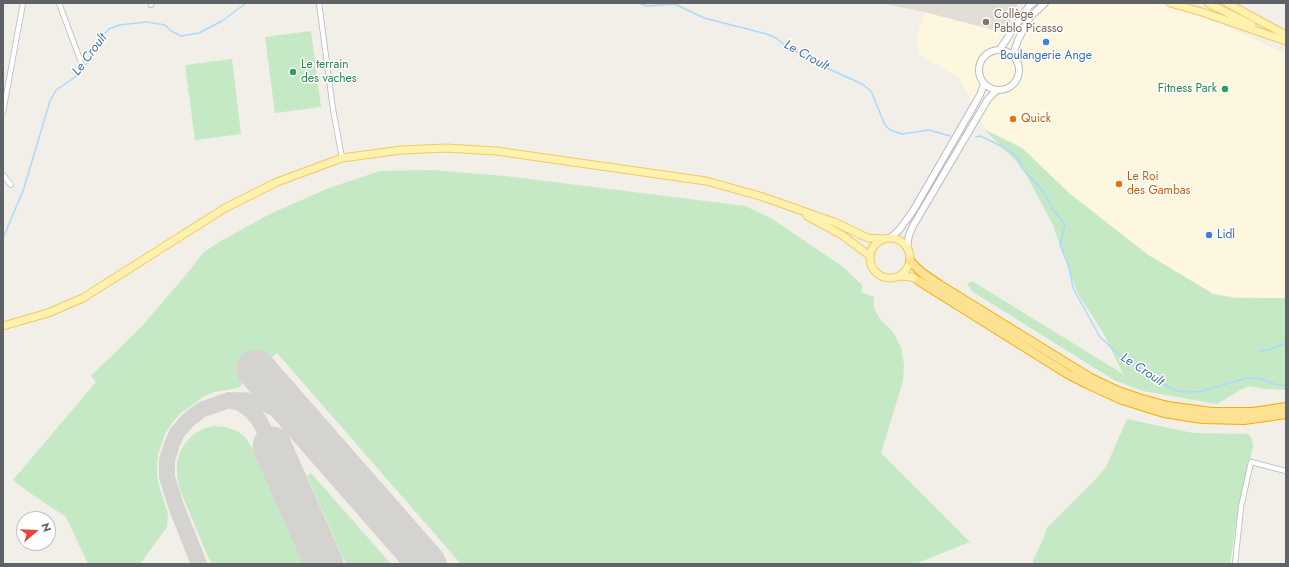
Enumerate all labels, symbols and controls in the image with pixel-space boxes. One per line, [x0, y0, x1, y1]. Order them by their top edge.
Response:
place label: Collège Pablo Picasso [994, 8, 1063, 36]
marker: Collège Pablo Picasso [981, 17, 991, 27]
water label: Le Croult [69, 31, 111, 79]
water label: Le Croult [781, 37, 831, 75]
marker: Boulangerie Ange [1041, 37, 1051, 47]
place label: Boulangerie Ange [1000, 49, 1092, 63]
place label: Le terrain des vaches [301, 58, 357, 86]
marker: Le terrain des vaches [288, 67, 298, 77]
place label: Fitness Park [1158, 82, 1217, 96]
marker: Fitness Park [1220, 84, 1230, 94]
place label: Quick [1021, 112, 1051, 126]
marker: Quick [1008, 114, 1018, 124]
place label: Le Roi des Gambas [1127, 170, 1190, 198]
marker: Le Roi des Gambas [1114, 179, 1124, 189]
place label: Lidl [1217, 228, 1235, 242]
marker: Lidl [1204, 230, 1214, 240]
water label: Le Croult [1117, 350, 1167, 390]
north arrow [16, 511, 56, 551]
text: N [37, 521, 55, 534]

